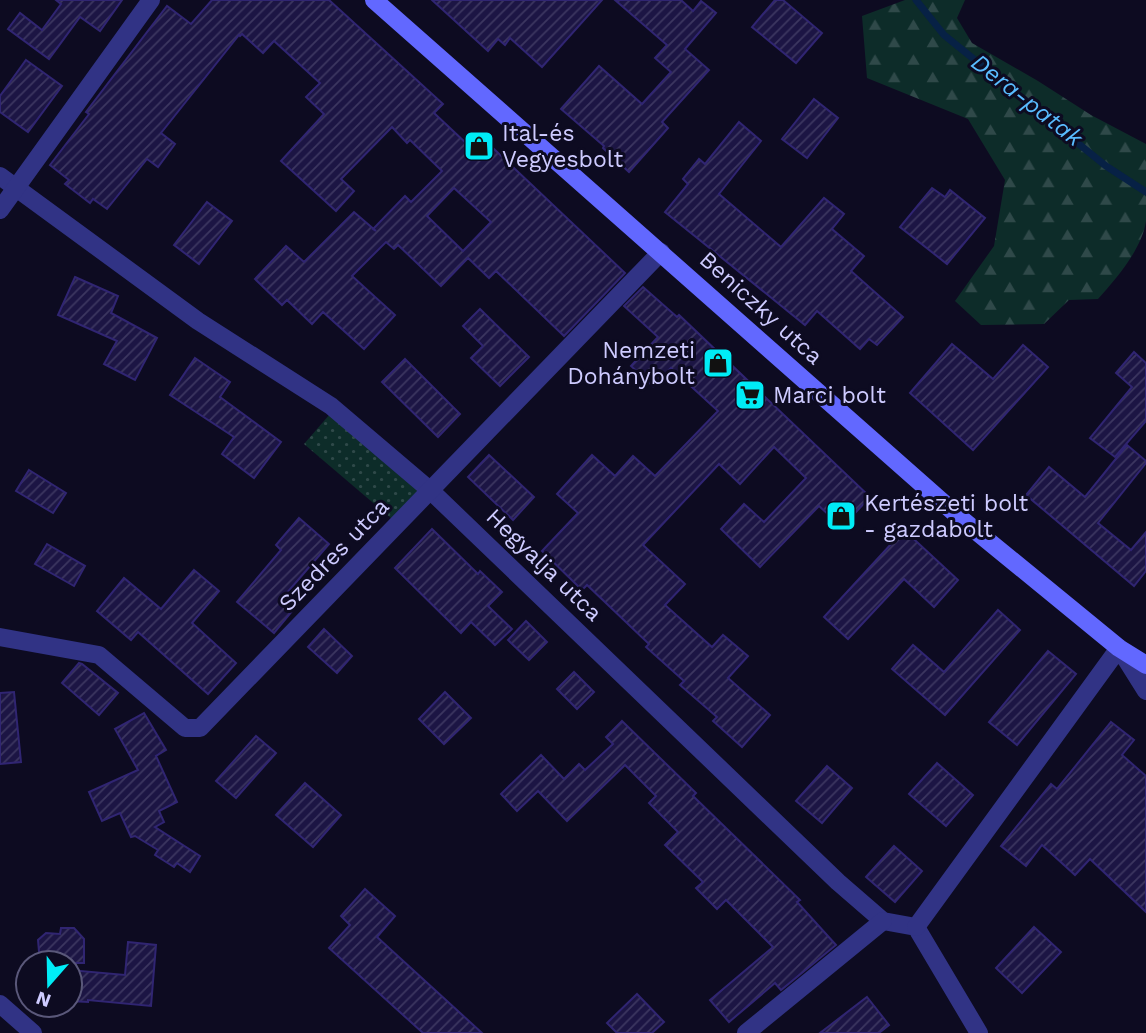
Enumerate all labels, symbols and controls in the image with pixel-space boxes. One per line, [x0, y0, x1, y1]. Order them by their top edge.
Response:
water label: Dera-patak [966, 48, 1089, 153]
place label: Ital-és Vegyesbolt [502, 120, 623, 173]
shop icon: Ital-és Vegyesbolt [462, 129, 496, 163]
street label: Beniczky utca [694, 246, 828, 370]
place label: Nemzeti Dohánybolt [567, 337, 695, 390]
shop icon: Nemzeti Dohánybolt [701, 346, 735, 380]
supermarket icon: Marci bolt [733, 378, 767, 412]
place label: Marci bolt [773, 382, 886, 409]
place label: Kertészeti bolt - gazdabolt [864, 490, 1029, 543]
street label: Szedres utca [273, 493, 395, 617]
shop icon: Kertészeti bolt - gazdabolt [824, 499, 858, 533]
street label: Hegyalja utca [481, 503, 607, 627]
north arrow [14, 949, 84, 1019]
text: N [33, 986, 54, 1013]

